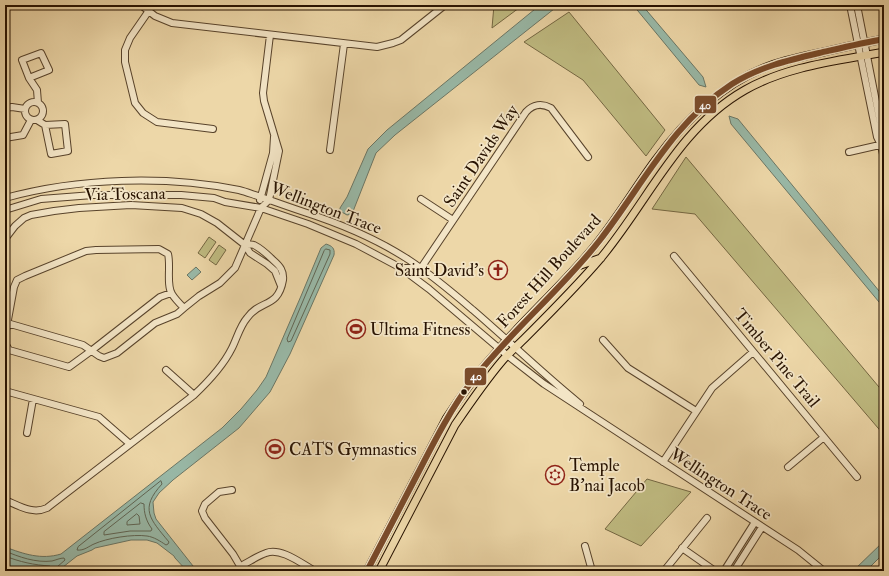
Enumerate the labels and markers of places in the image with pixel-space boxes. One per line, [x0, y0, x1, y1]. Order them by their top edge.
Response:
church icon: Saint David's [487, 259, 509, 281]
place label: Saint David's [395, 260, 484, 281]
sports icon: Ultima Fitness [345, 318, 367, 340]
place label: Ultima Fitness [370, 319, 470, 340]
unlabelled marker [459, 387, 469, 397]
sports icon: CATS Gymnastics [264, 438, 286, 460]
place label: CATS Gymnastics [289, 439, 417, 461]
place label: Temple B'nai Jacob [569, 455, 645, 497]
synagogue icon: Temple B'nai Jacob [544, 464, 566, 486]

